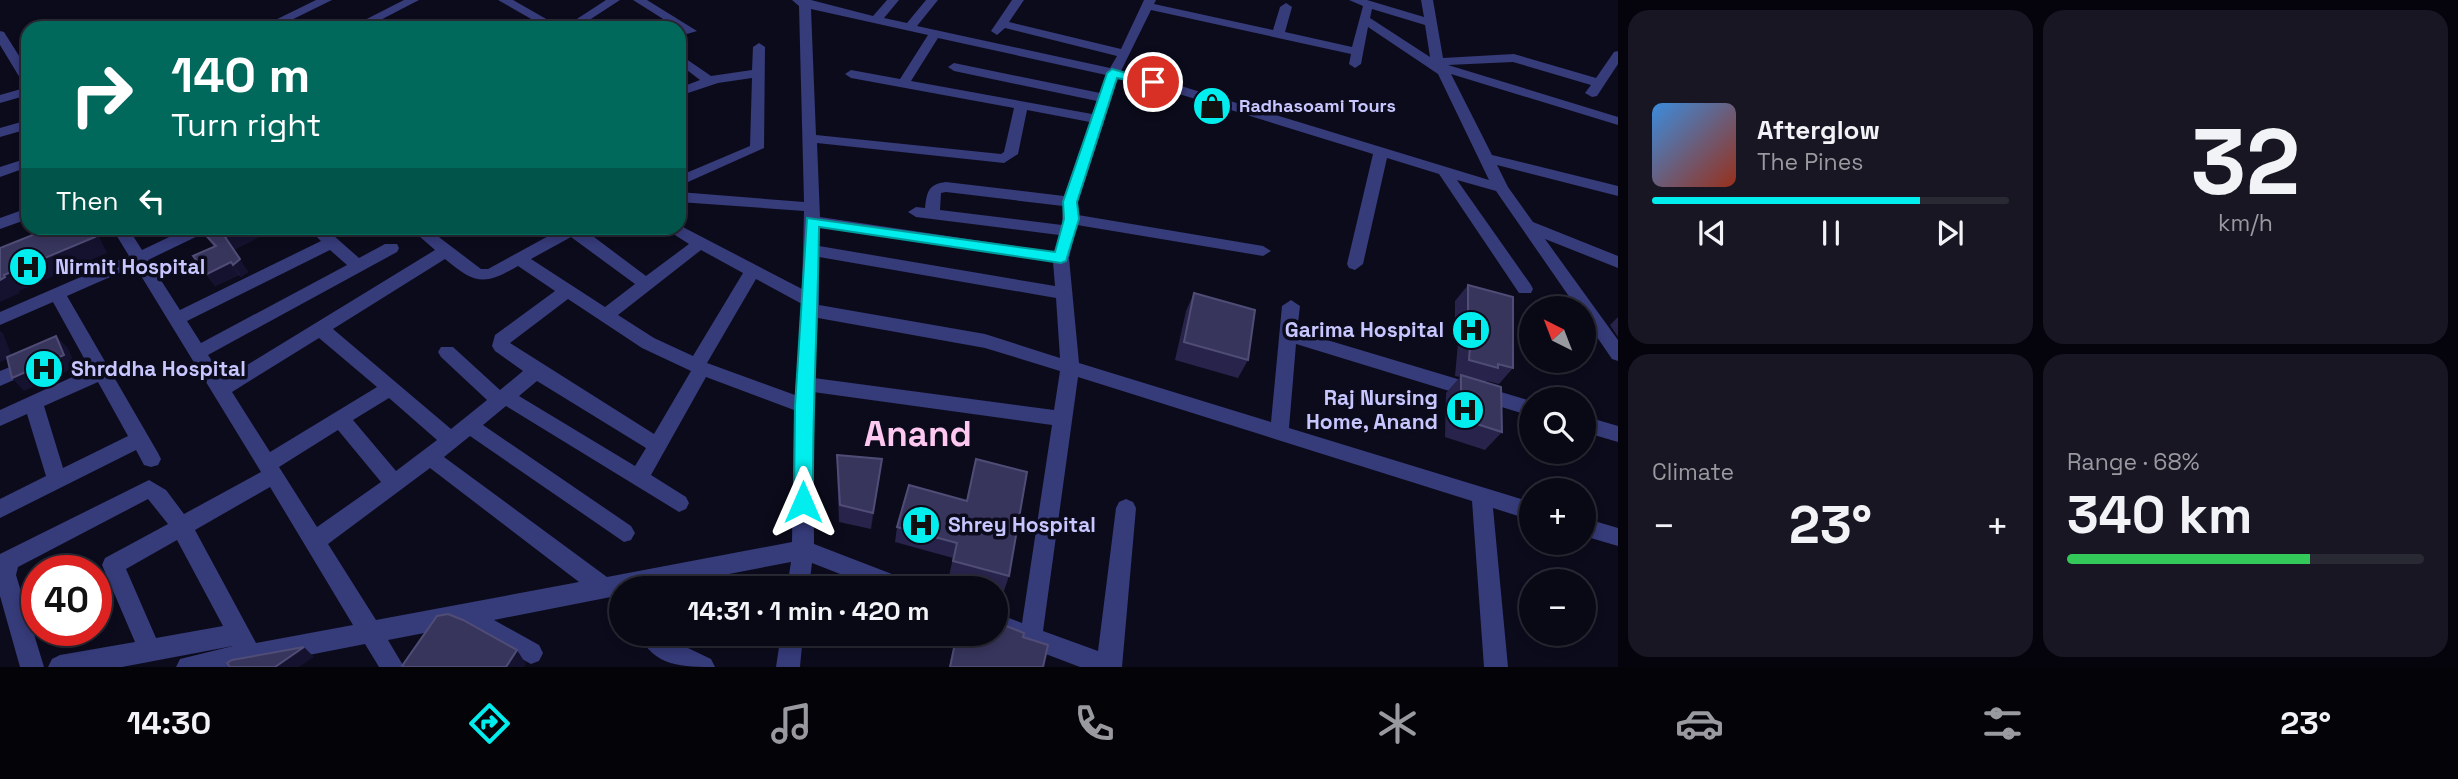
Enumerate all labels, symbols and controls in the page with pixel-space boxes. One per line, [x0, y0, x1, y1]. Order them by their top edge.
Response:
text: 140 m [171, 44, 310, 106]
icon: right [56, 49, 147, 140]
pin [1123, 52, 1183, 112]
icon: arrive [1134, 63, 1172, 101]
shop icon: Radhasoami Tours [1191, 85, 1233, 127]
place label: Radhasoami Tours [1239, 94, 1396, 117]
text: 32 [2191, 104, 2300, 221]
text: Turn right [171, 105, 321, 145]
text: Afterglow [1757, 113, 1880, 147]
text: The Pines [1757, 147, 1863, 177]
icon: left [133, 182, 171, 220]
text: Then [56, 184, 119, 218]
text: km/h [2218, 208, 2273, 238]
icon: previous [1693, 214, 1731, 252]
icon: pause [1812, 214, 1850, 252]
icon: next [1931, 214, 1969, 252]
hospital icon: Nirmit Hospital [7, 246, 49, 288]
place label: Nirmit Hospital [55, 253, 205, 280]
north arrow [1519, 296, 1596, 373]
map controls [1519, 296, 1596, 646]
hospital icon: Garima Hospital [1450, 309, 1492, 351]
place label: Garima Hospital [1285, 316, 1444, 343]
hospital icon: Shrddha Hospital [23, 348, 65, 390]
place label: Shrddha Hospital [71, 355, 246, 382]
place label: Raj Nursing Home, Anand [1306, 384, 1438, 435]
button: search [1519, 387, 1596, 464]
hospital icon: Raj Nursing Home, Anand [1444, 389, 1486, 431]
district label: Anand [864, 412, 972, 456]
text: Range · 68% [2067, 447, 2200, 477]
text: Climate [1652, 457, 1734, 487]
position arrow [766, 465, 840, 539]
button: + [1519, 478, 1596, 555]
text: 340 km [2067, 482, 2252, 548]
text: 23° [1789, 492, 1872, 558]
text: − [1652, 502, 1676, 550]
text: + [1985, 502, 2009, 550]
hospital icon: Shrey Hospital [900, 504, 942, 546]
place label: Shrey Hospital [948, 511, 1096, 538]
speed limit sign: 40 [21, 555, 112, 646]
button: − [1519, 569, 1596, 646]
text: 14:31 · 1 min · 420 m [687, 594, 930, 628]
icon: directions [465, 699, 514, 748]
icon: music [767, 699, 816, 748]
icon: phone [1070, 699, 1119, 748]
icon: climate [1373, 699, 1422, 748]
icon: car [1675, 699, 1724, 748]
icon: filters [1978, 699, 2027, 748]
text: 14:30 [127, 703, 211, 743]
text: 23° [2280, 703, 2331, 743]

